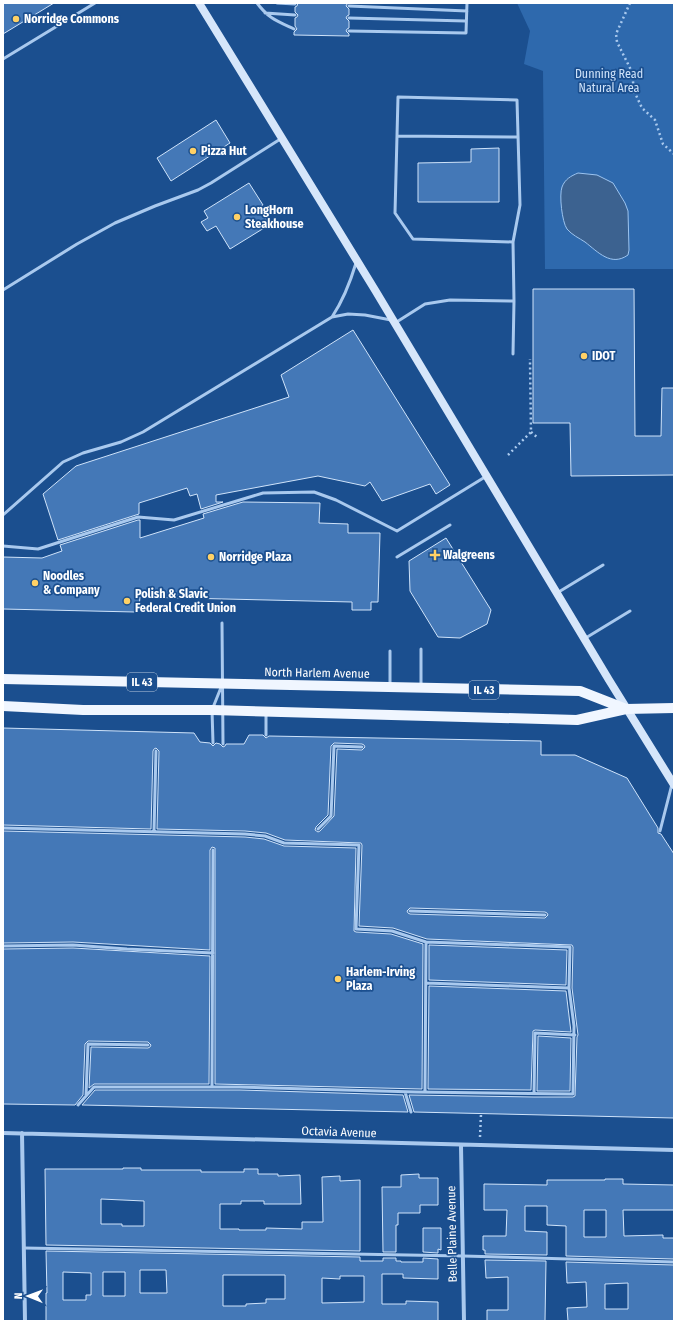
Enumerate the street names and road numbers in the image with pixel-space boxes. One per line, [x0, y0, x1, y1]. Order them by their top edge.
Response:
street label: North Harlem Avenue [264, 665, 370, 681]
road number: IL 43 [127, 673, 157, 691]
road number: IL 43 [469, 681, 499, 699]
street label: Octavia Avenue [301, 1124, 377, 1140]
street label: Belle Plaine Avenue [444, 1185, 460, 1283]

